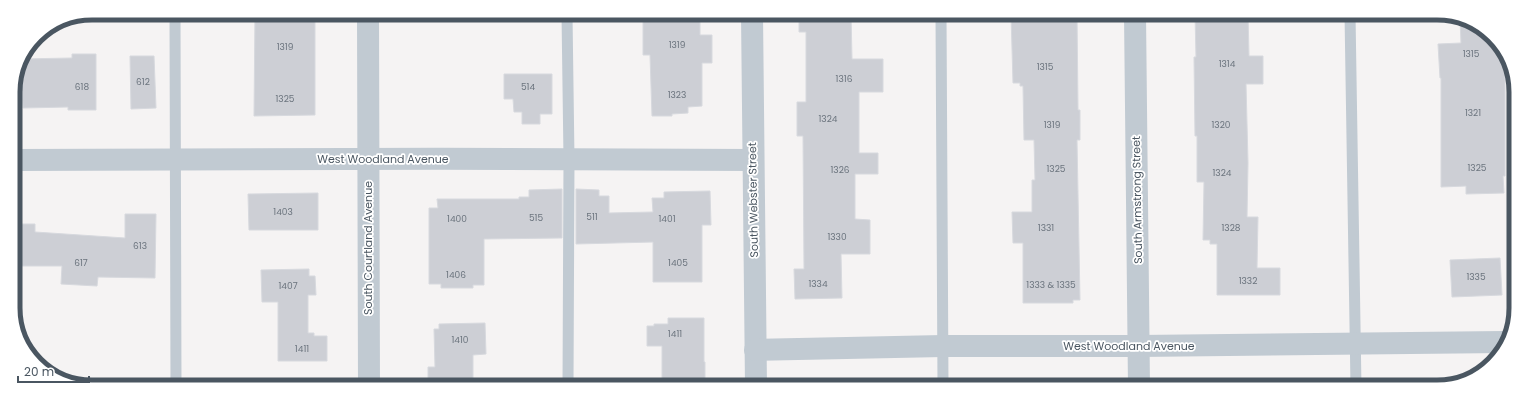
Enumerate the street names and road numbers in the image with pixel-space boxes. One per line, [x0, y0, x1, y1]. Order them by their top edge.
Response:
street label: South Armstrong Street [1128, 136, 1146, 264]
street label: South Webster Street [744, 142, 762, 258]
street label: West Woodland Avenue [317, 151, 449, 167]
street label: South Courtland Avenue [360, 181, 376, 315]
street label: West Woodland Avenue [1063, 338, 1195, 354]

